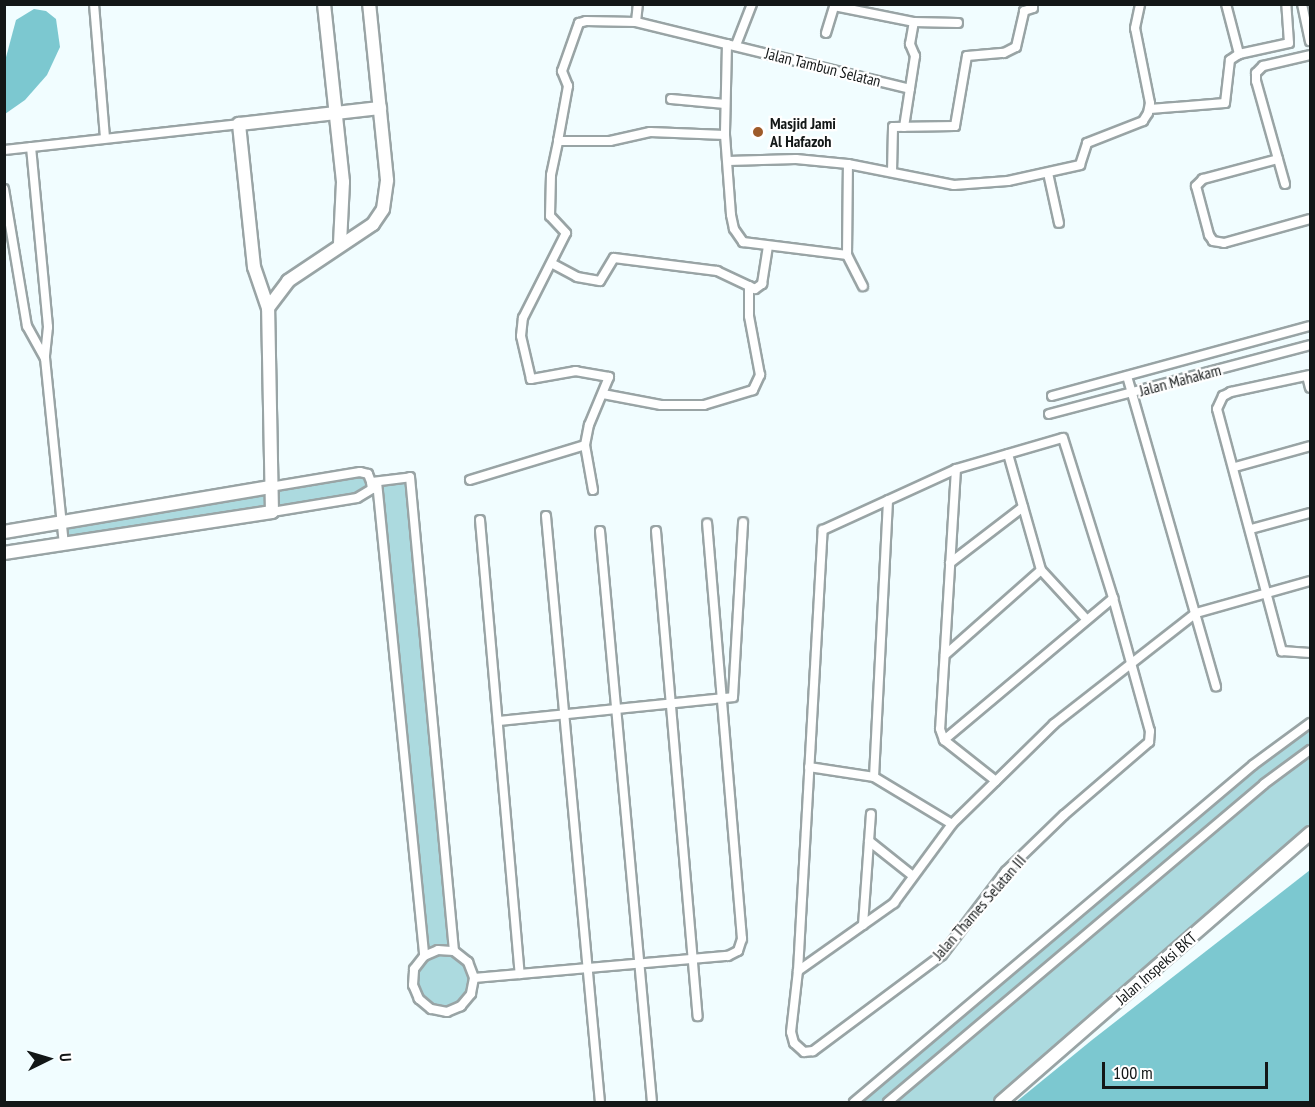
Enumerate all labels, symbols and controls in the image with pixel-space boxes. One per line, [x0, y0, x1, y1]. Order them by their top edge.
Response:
street label: Jalan Tambun Selatan [763, 43, 883, 91]
place label: Masjid Jami Al Hafazoh [770, 113, 836, 151]
marker: Masjid Jami Al Hafazoh [751, 125, 765, 139]
street label: Jalan Mahakam [1137, 360, 1223, 400]
street label: Jalan Thames Selatan III [928, 850, 1030, 964]
street label: Jalan Inspeksi BKT [1112, 928, 1200, 1008]
north arrow [18, 1029, 78, 1089]
scale bar [1105, 1050, 1272, 1088]
text: U [56, 1052, 76, 1062]
text: 100 m [1113, 1061, 1153, 1084]

